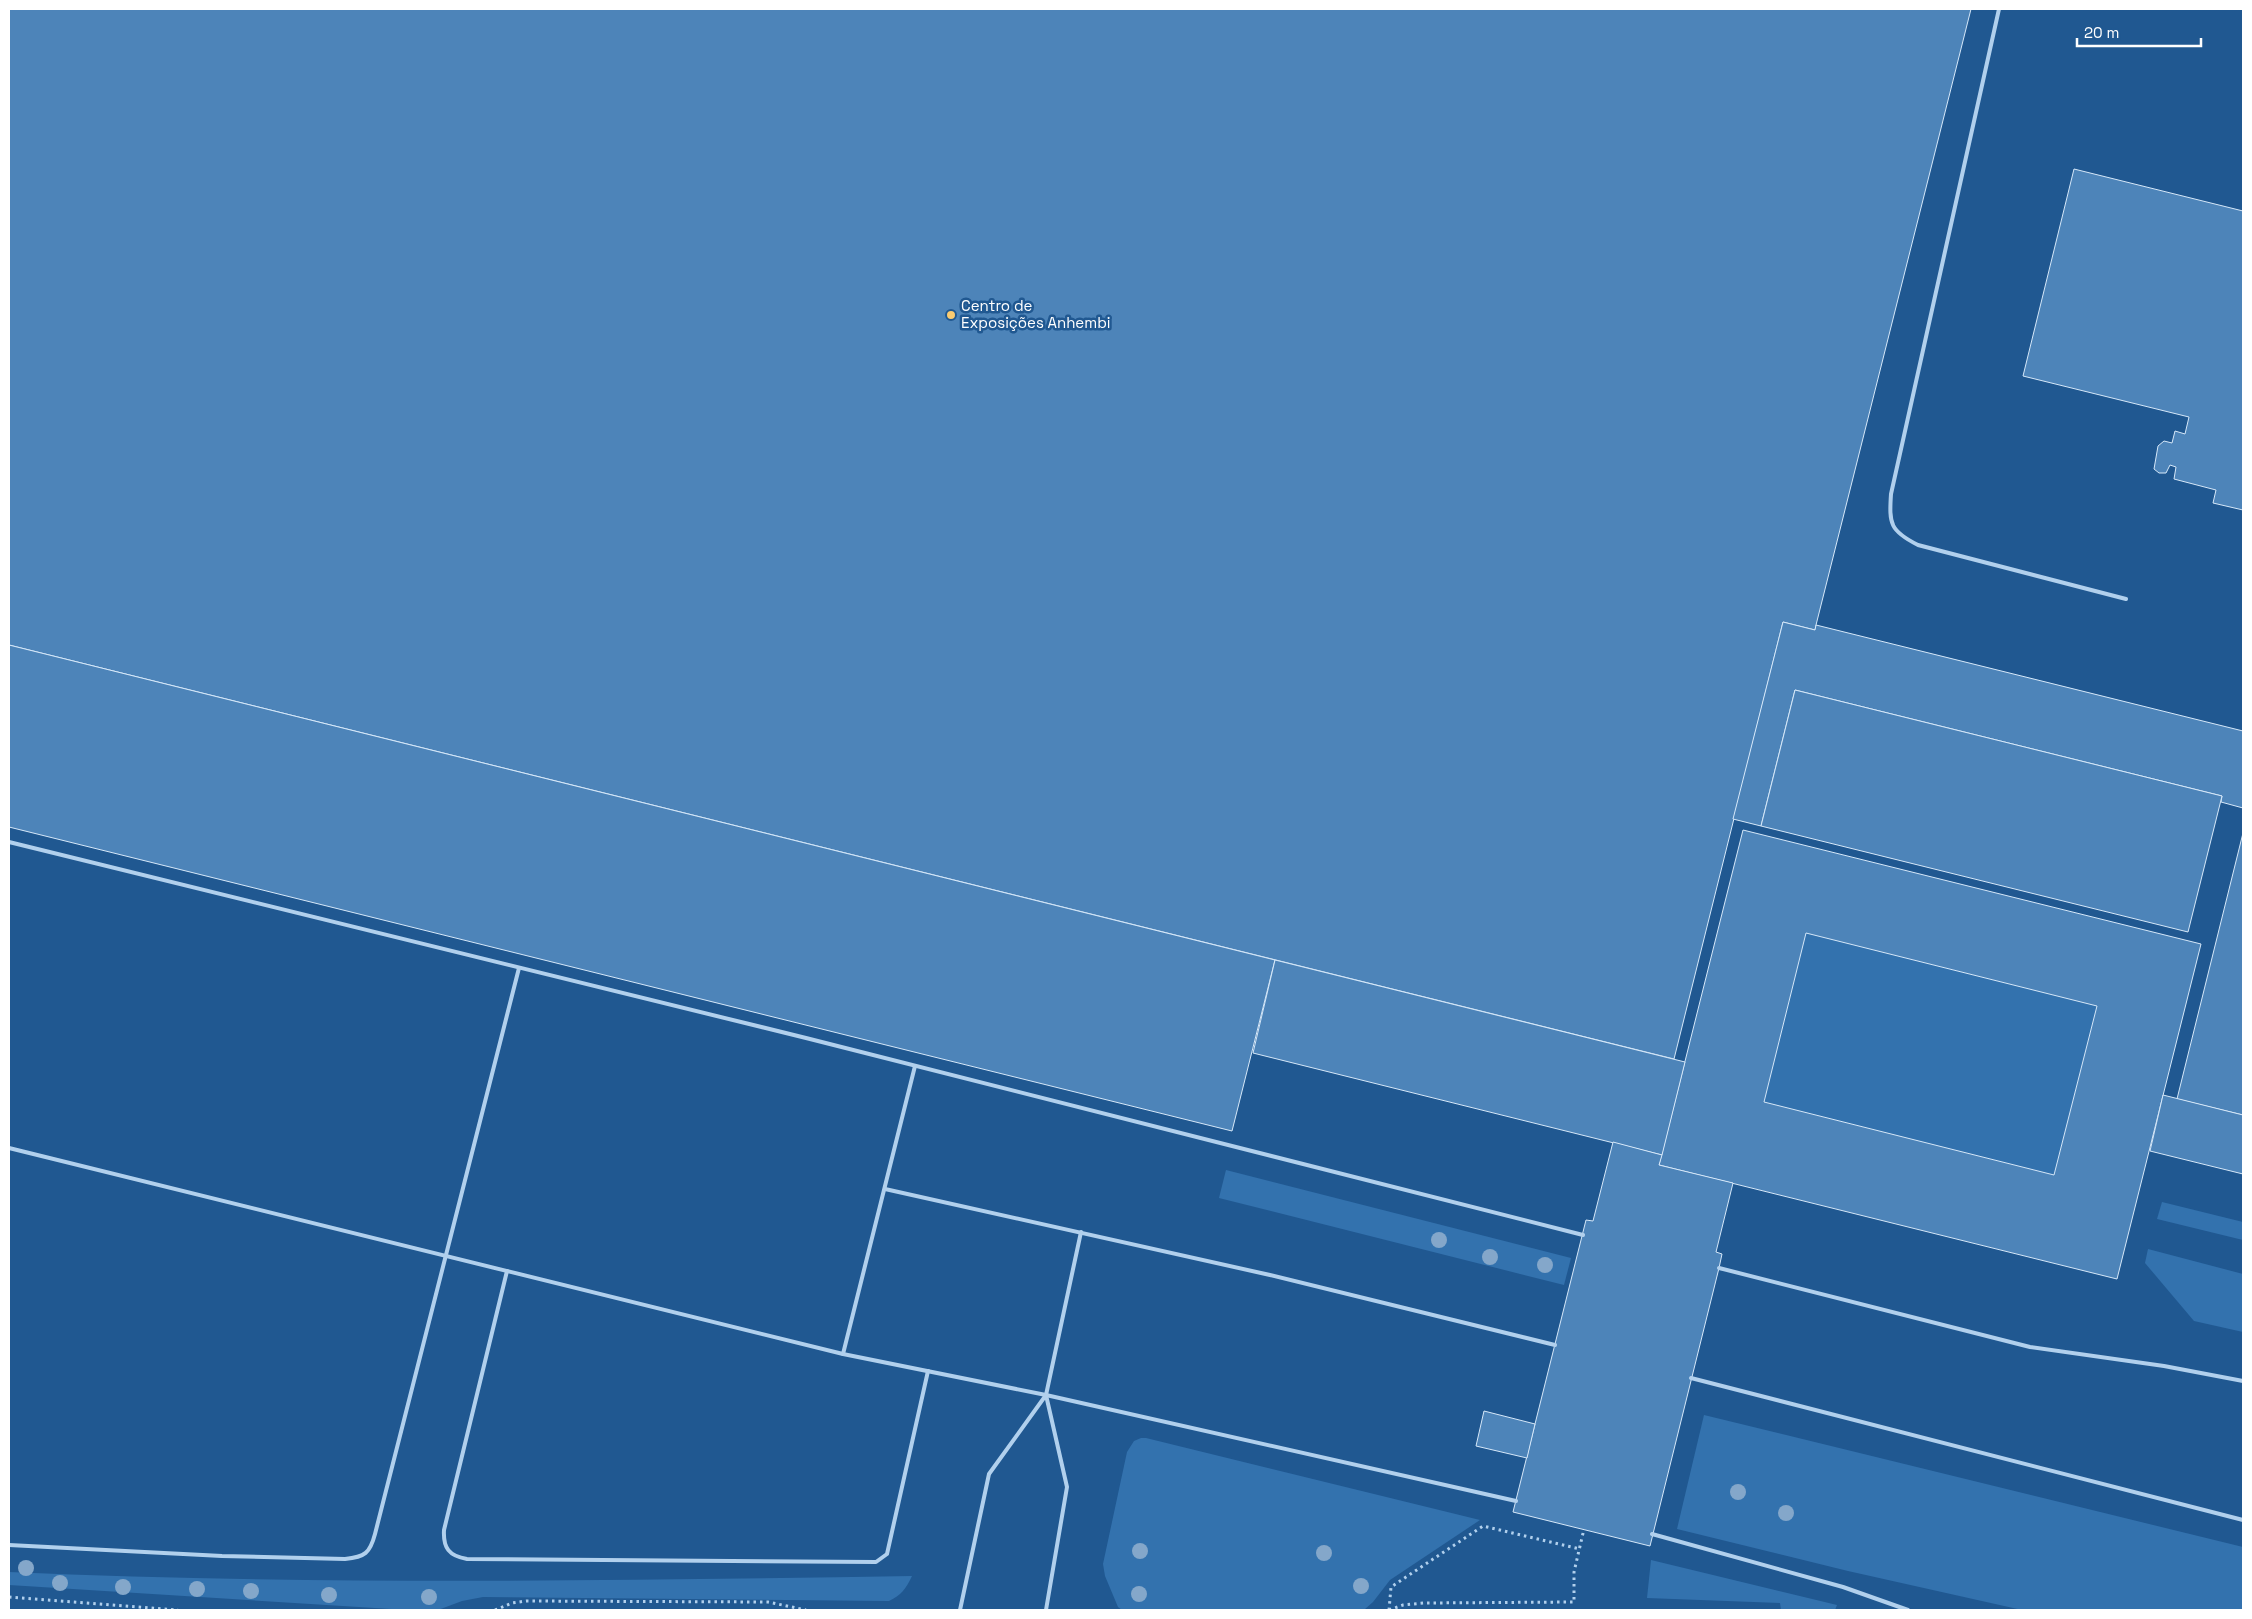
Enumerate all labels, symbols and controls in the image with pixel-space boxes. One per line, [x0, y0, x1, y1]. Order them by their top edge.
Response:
scale bar [2077, 15, 2201, 47]
text: 20 m [2084, 23, 2119, 42]
place label: Centro de Exposições Anhembi [961, 296, 1111, 332]
marker: Centro de Exposições Anhembi [945, 309, 957, 321]

